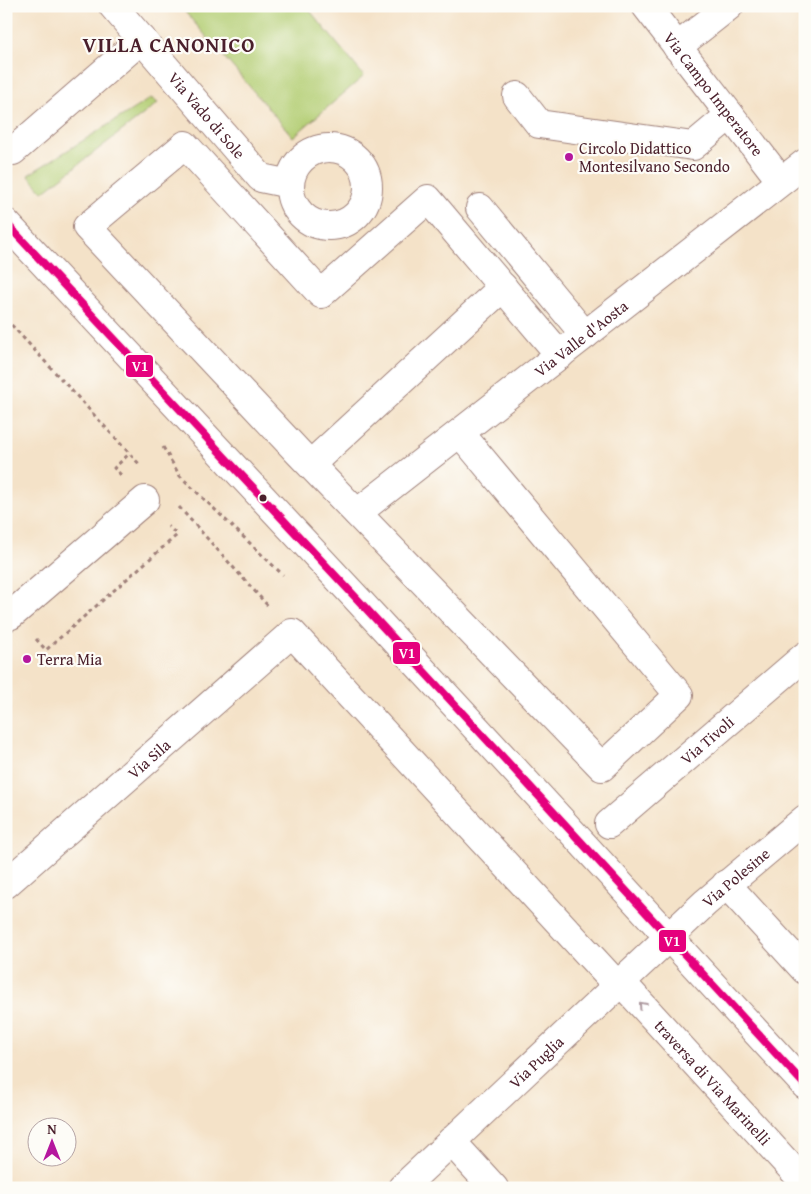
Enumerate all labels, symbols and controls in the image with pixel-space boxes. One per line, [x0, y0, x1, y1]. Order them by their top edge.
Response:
street label: Via Campo Imperatore [658, 27, 770, 161]
district label: VILLA CANONICO [82, 29, 256, 60]
street label: Via Vado di Sole [163, 66, 251, 164]
place label: Circolo Didattico Montesilvano Secondo [579, 136, 730, 178]
marker: Circolo Didattico Montesilvano Secondo [563, 151, 575, 163]
street label: Via Valle d'Aosta [529, 294, 633, 383]
line badge: V1 [125, 354, 154, 378]
text: V1 [132, 356, 148, 376]
unlabelled marker [258, 493, 268, 503]
line badge: V1 [392, 641, 421, 665]
text: V1 [399, 643, 415, 663]
place label: Terra Mia [37, 647, 103, 671]
marker: Terra Mia [21, 653, 33, 665]
street label: Via Tivoli [675, 710, 740, 770]
street label: Via Sila [122, 733, 176, 784]
street label: Via Polesine [696, 842, 775, 913]
line badge: V1 [658, 929, 687, 953]
text: V1 [664, 931, 680, 951]
one-way arrow [639, 1001, 648, 1010]
street label: traversa di Via Marinelli [649, 1014, 777, 1151]
street label: Via Puglia [503, 1030, 569, 1094]
north arrow [28, 1116, 78, 1166]
text: N [47, 1119, 57, 1139]

